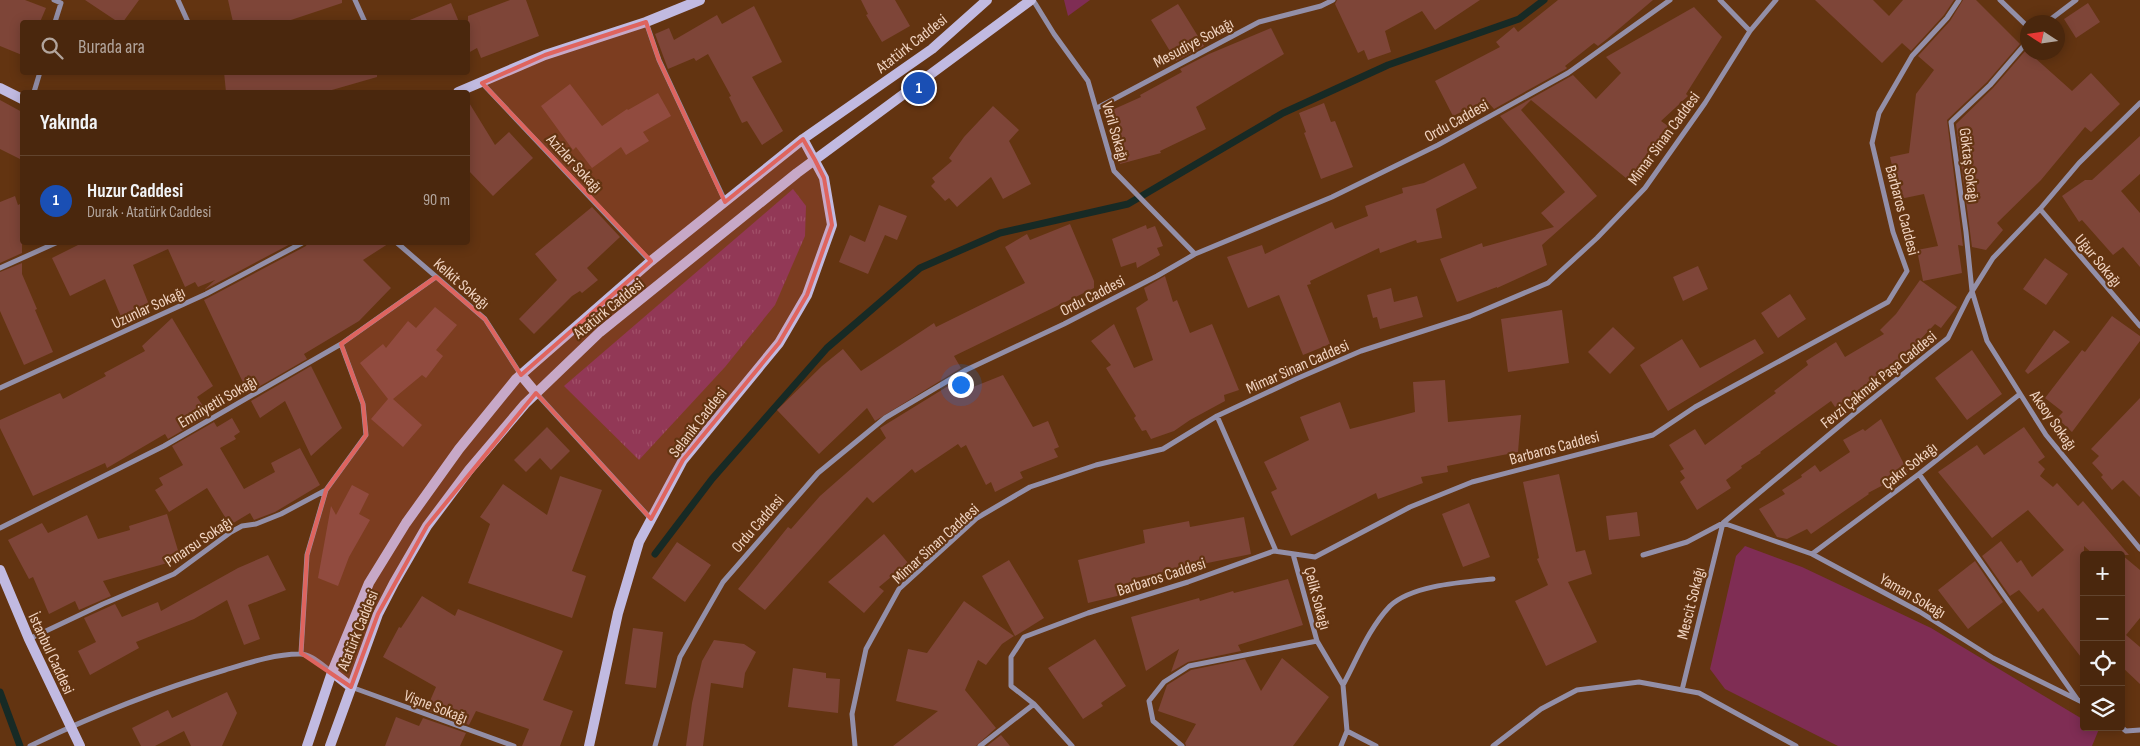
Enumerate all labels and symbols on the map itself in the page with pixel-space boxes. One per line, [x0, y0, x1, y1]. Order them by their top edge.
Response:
street label: Atatürk Caddesi [872, 11, 951, 78]
street label: Mesudiye Sokağı [1150, 14, 1237, 72]
north arrow [2020, 15, 2065, 60]
pin: 1 [903, 69, 935, 107]
street label: Mimar Sinan Caddesi [1624, 89, 1704, 189]
street label: Ordu Caddesi [1421, 96, 1492, 147]
street label: Veril Sokağı [1097, 99, 1132, 164]
street label: Göktaş Sokağı [1955, 127, 1983, 204]
street label: Azizler Sokağı [541, 130, 606, 197]
street label: Barbaros Caddesi [1880, 163, 1923, 257]
street label: Uğur Sokağı [2070, 231, 2125, 291]
street label: Kelkit Sokağı [429, 255, 493, 314]
street label: Ordu Caddesi [1057, 272, 1128, 321]
street label: Atatürk Caddesi [569, 275, 648, 344]
street label: Uzunlar Sokağı [109, 283, 188, 334]
street label: Fevzi Çakmak Paşa Caddesi [1817, 328, 1941, 433]
street label: Mimar Sinan Caddesi [1243, 336, 1352, 399]
street label: Emniyetli Sokağı [175, 372, 261, 433]
your location [948, 372, 974, 398]
street label: Selanik Caddesi [665, 384, 731, 461]
street label: Aksoy Sokağı [2025, 386, 2080, 455]
street label: Barbaros Caddesi [1507, 427, 1601, 470]
street label: Çakır Sokağı [1878, 439, 1941, 494]
street label: Ordu Caddesi [728, 491, 788, 557]
street label: Mimar Sinan Caddesi [889, 500, 983, 588]
street label: Pınarsu Sokağı [162, 513, 236, 572]
street label: Barbaros Caddesi [1115, 554, 1208, 601]
street label: Çelik Sokağı [1299, 565, 1334, 632]
street label: Mescit Sokağı [1673, 565, 1710, 641]
street label: Yaman Sokağı [1876, 570, 1949, 623]
street label: Atatürk Caddesi [333, 588, 383, 674]
street label: İstanbul Caddesi [23, 610, 78, 697]
street label: Vişne Sokağı [401, 687, 470, 728]

